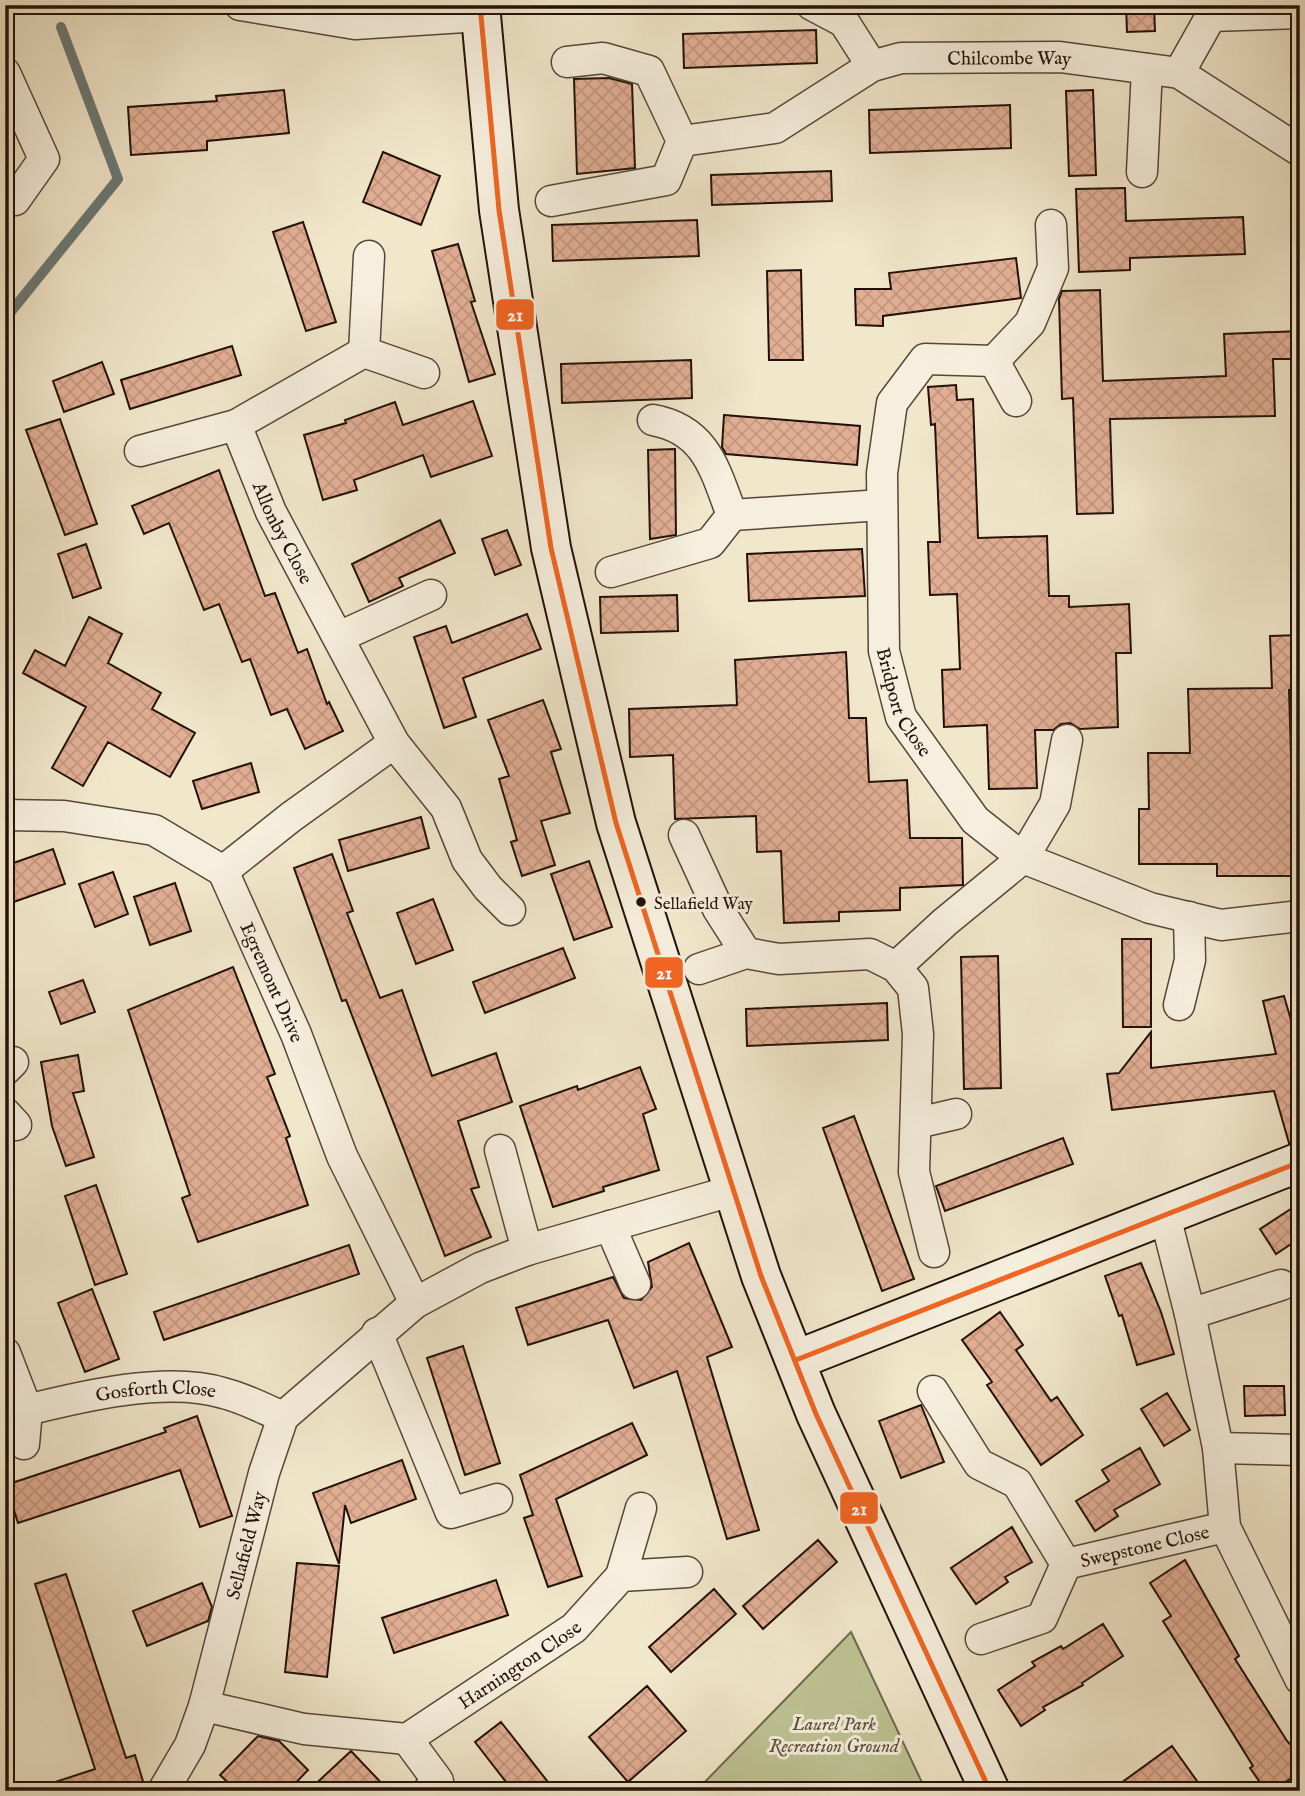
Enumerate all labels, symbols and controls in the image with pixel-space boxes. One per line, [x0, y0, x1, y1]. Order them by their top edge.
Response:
street label: Chilcombe Way [947, 47, 1074, 73]
line badge: 21 [495, 298, 535, 331]
text: 21 [507, 304, 523, 328]
street label: Allonby Close [246, 478, 317, 589]
street label: Bridport Close [870, 645, 936, 763]
place label: Sellafield Way [654, 894, 754, 915]
marker: Sellafield Way [634, 895, 648, 909]
street label: Egremont Drive [234, 919, 308, 1046]
line badge: 21 [644, 956, 684, 989]
text: 21 [656, 962, 672, 986]
street label: Gosforth Close [94, 1376, 218, 1408]
street label: Sellafield Way [222, 1488, 273, 1602]
line badge: 21 [839, 1491, 879, 1525]
text: 21 [851, 1498, 867, 1522]
street label: Swepstone Close [1078, 1521, 1212, 1574]
street label: Harnington Close [454, 1617, 588, 1715]
park label: Laurel Park Recreation Ground [769, 1713, 900, 1759]

